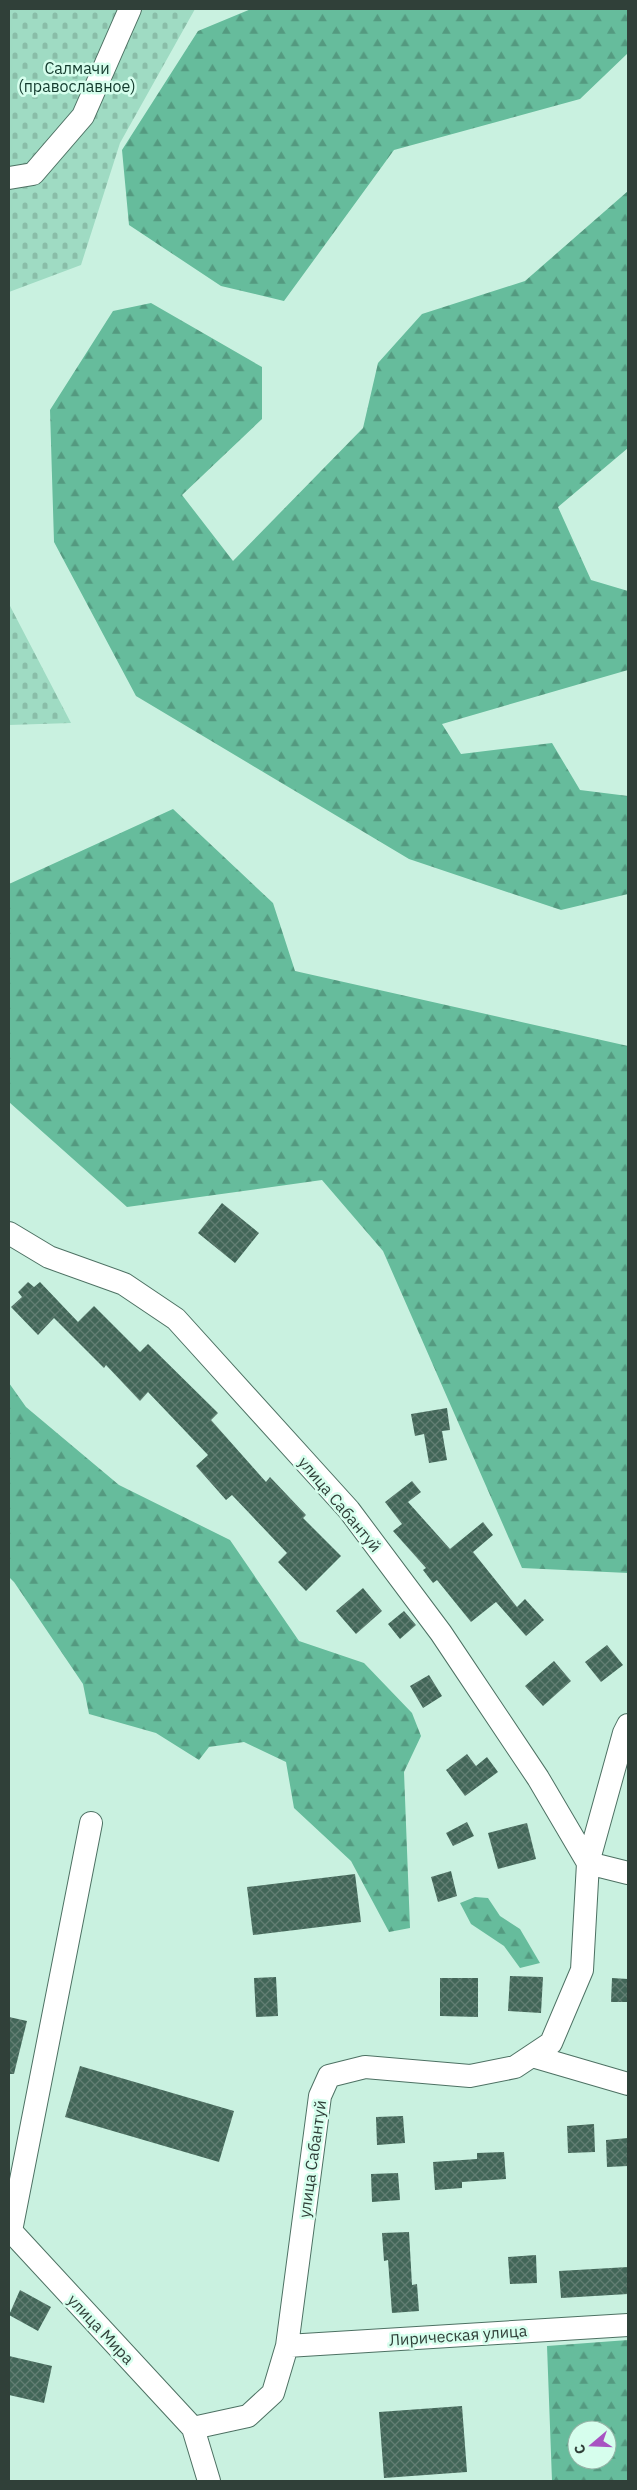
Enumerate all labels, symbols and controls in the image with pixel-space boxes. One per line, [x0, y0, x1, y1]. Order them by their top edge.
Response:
park label: Салмачи (православное) [18, 58, 136, 96]
street label: улица Сабантуй [294, 1452, 386, 1556]
street label: улица Сабантуй [294, 2099, 330, 2219]
street label: улица Мира [64, 2290, 139, 2368]
street label: Лирическая улица [388, 2320, 528, 2350]
north arrow [567, 2420, 617, 2470]
text: С [570, 2442, 590, 2456]

